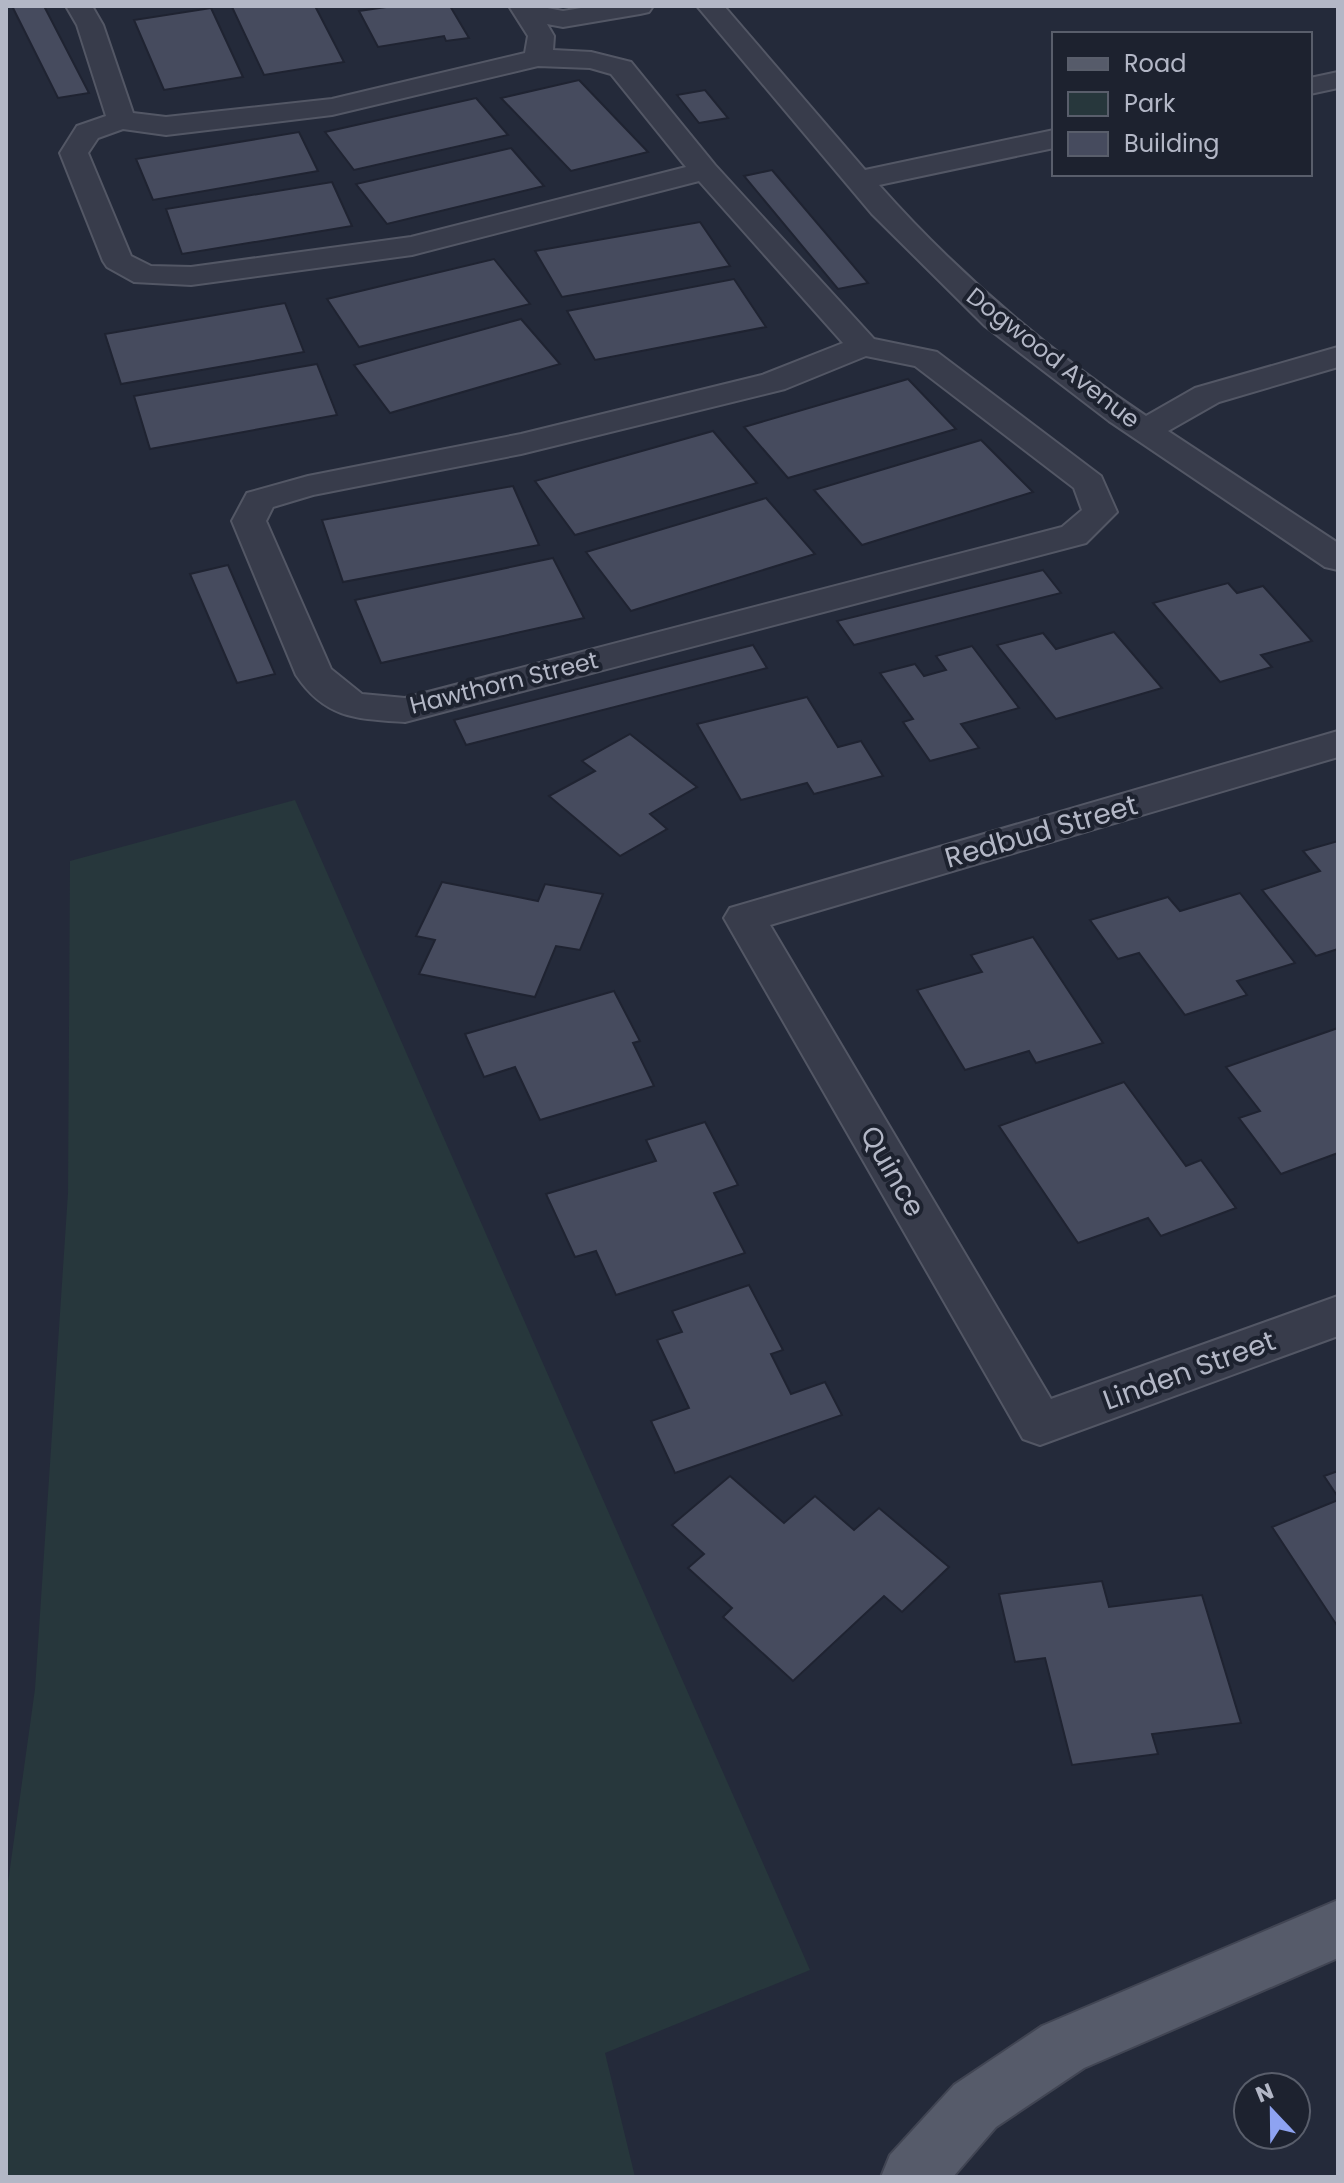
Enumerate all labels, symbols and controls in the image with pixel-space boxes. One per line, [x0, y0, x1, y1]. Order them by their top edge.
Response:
legend [1052, 32, 1312, 176]
text: Road [1124, 47, 1186, 80]
text: Park [1124, 87, 1176, 120]
text: Building [1124, 127, 1220, 160]
street label: Dogwood Avenue [960, 279, 1147, 436]
street label: Hawthorn Street [406, 643, 601, 722]
street label: Redbud Street [940, 785, 1142, 878]
street label: Quince [851, 1119, 934, 1224]
street label: Linden Street [1098, 1321, 1281, 1420]
north arrow [1232, 2071, 1312, 2151]
text: N [1251, 2075, 1278, 2110]

